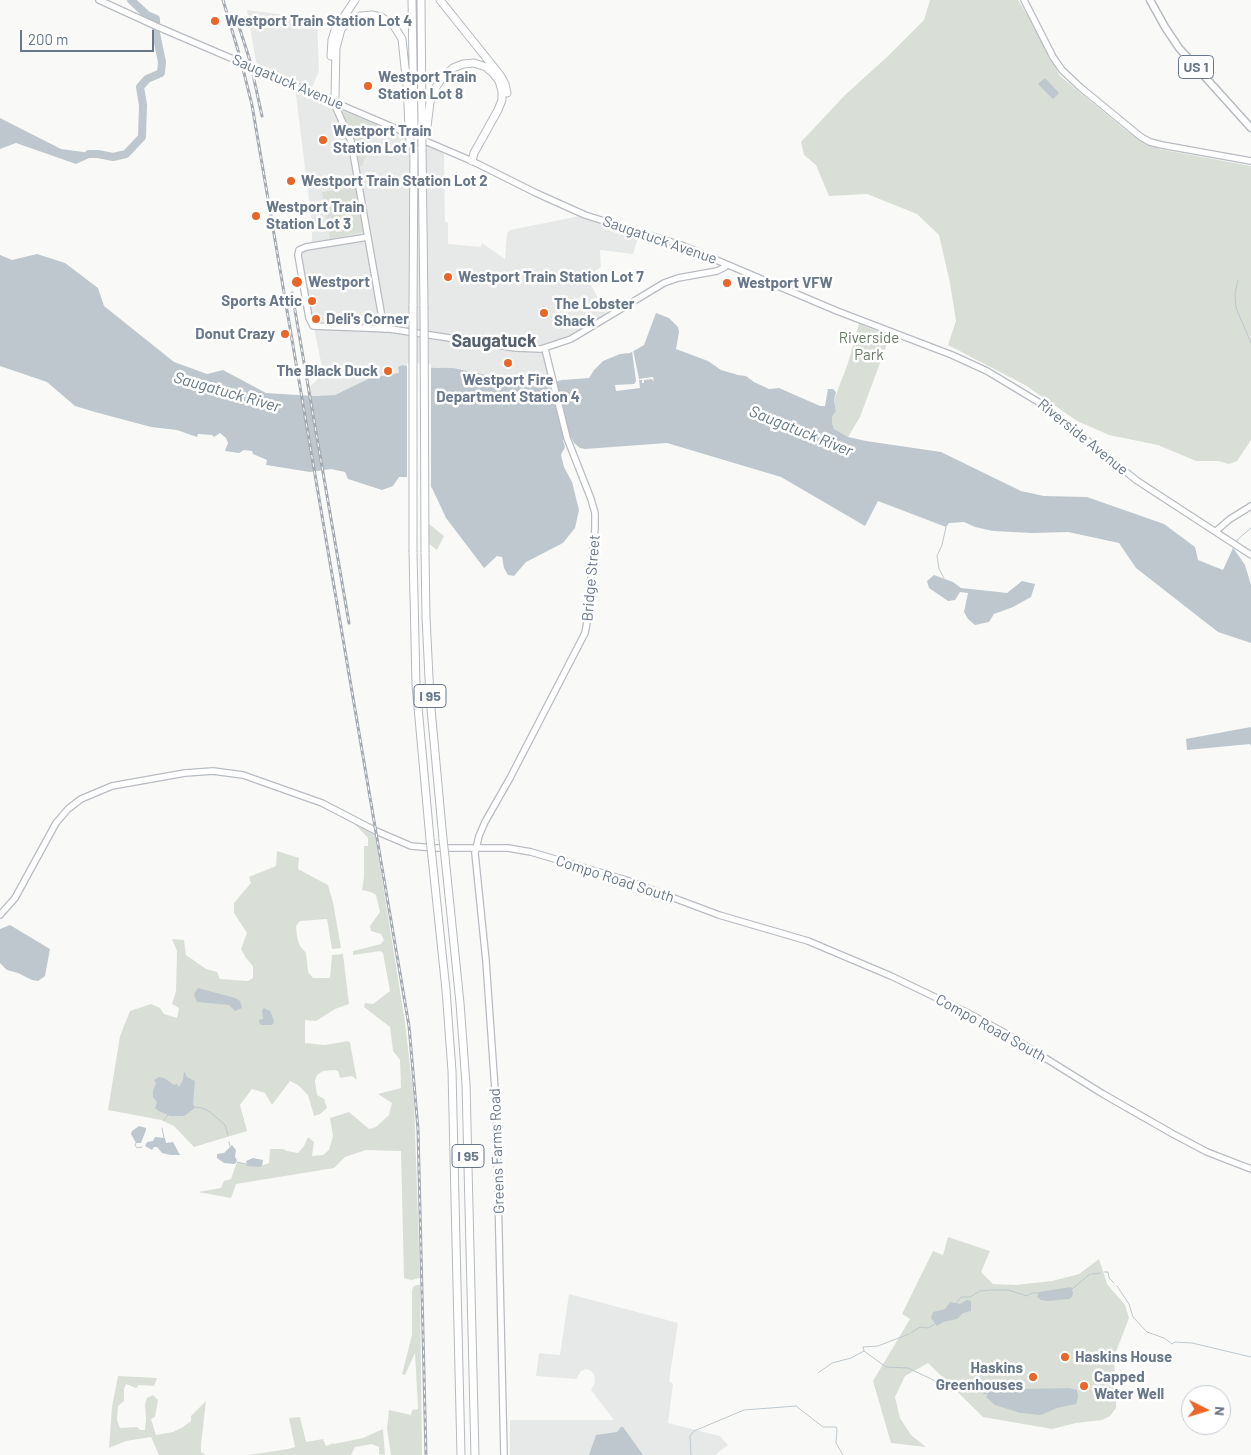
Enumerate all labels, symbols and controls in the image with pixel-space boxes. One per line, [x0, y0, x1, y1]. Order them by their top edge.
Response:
place label: Westport Train Station Lot 4 [225, 12, 412, 30]
marker: Westport Train Station Lot 4 [209, 15, 221, 27]
scale bar [22, 20, 156, 52]
text: 200 m [28, 30, 68, 48]
street label: Saugatuck Avenue [229, 50, 347, 114]
road number: US 1 [1178, 56, 1214, 78]
place label: Westport Train Station Lot 8 [378, 68, 476, 103]
marker: Westport Train Station Lot 8 [362, 80, 374, 92]
place label: Westport Train Station Lot 1 [333, 122, 431, 157]
marker: Westport Train Station Lot 1 [317, 134, 329, 146]
place label: Westport Train Station Lot 2 [301, 172, 488, 190]
marker: Westport Train Station Lot 2 [285, 175, 297, 187]
place label: Westport Train Station Lot 3 [266, 198, 364, 233]
marker: Westport Train Station Lot 3 [250, 210, 262, 222]
street label: Saugatuck Avenue [601, 212, 719, 268]
place label: Westport Train Station Lot 7 [458, 268, 644, 286]
marker: Westport Train Station Lot 7 [442, 271, 454, 283]
place label: Westport [308, 273, 370, 291]
place label: Westport VFW [737, 274, 833, 292]
marker: Westport [290, 275, 304, 289]
marker: Westport VFW [721, 277, 733, 289]
place label: Sports Attic [221, 292, 302, 310]
marker: Sports Attic [306, 295, 318, 307]
place label: The Lobster Shack [554, 295, 635, 330]
marker: The Lobster Shack [538, 307, 550, 319]
place label: Deli's Corner [326, 310, 409, 328]
marker: Deli's Corner [310, 313, 322, 325]
place label: Donut Crazy [195, 325, 275, 343]
marker: Donut Crazy [279, 328, 291, 340]
park label: Riverside Park [839, 329, 899, 364]
district label: Saugatuck [451, 330, 537, 352]
marker: Westport Fire Department Station 4 [502, 357, 514, 369]
place label: The Black Duck [277, 362, 378, 380]
marker: The Black Duck [382, 365, 394, 377]
water label: Saugatuck River [171, 368, 283, 416]
place label: Westport Fire Department Station 4 [436, 371, 580, 406]
street label: Riverside Avenue [1034, 395, 1132, 479]
water label: Saugatuck River [746, 401, 856, 461]
street label: Bridge Street [578, 534, 604, 622]
road number: I 95 [414, 684, 446, 708]
street label: Compo Road South [553, 851, 677, 907]
street label: Compo Road South [933, 990, 1049, 1066]
street label: Greens Farms Road [486, 1088, 508, 1214]
road number: I 95 [452, 1144, 484, 1168]
place label: Haskins House [1075, 1348, 1172, 1366]
marker: Haskins House [1059, 1351, 1071, 1363]
place label: Haskins Greenhouses [936, 1359, 1023, 1394]
place label: Capped Water Well [1094, 1368, 1164, 1403]
marker: Haskins Greenhouses [1027, 1371, 1039, 1383]
marker: Capped Water Well [1078, 1380, 1090, 1392]
north arrow [1181, 1385, 1231, 1435]
text: N [1212, 1406, 1229, 1417]

